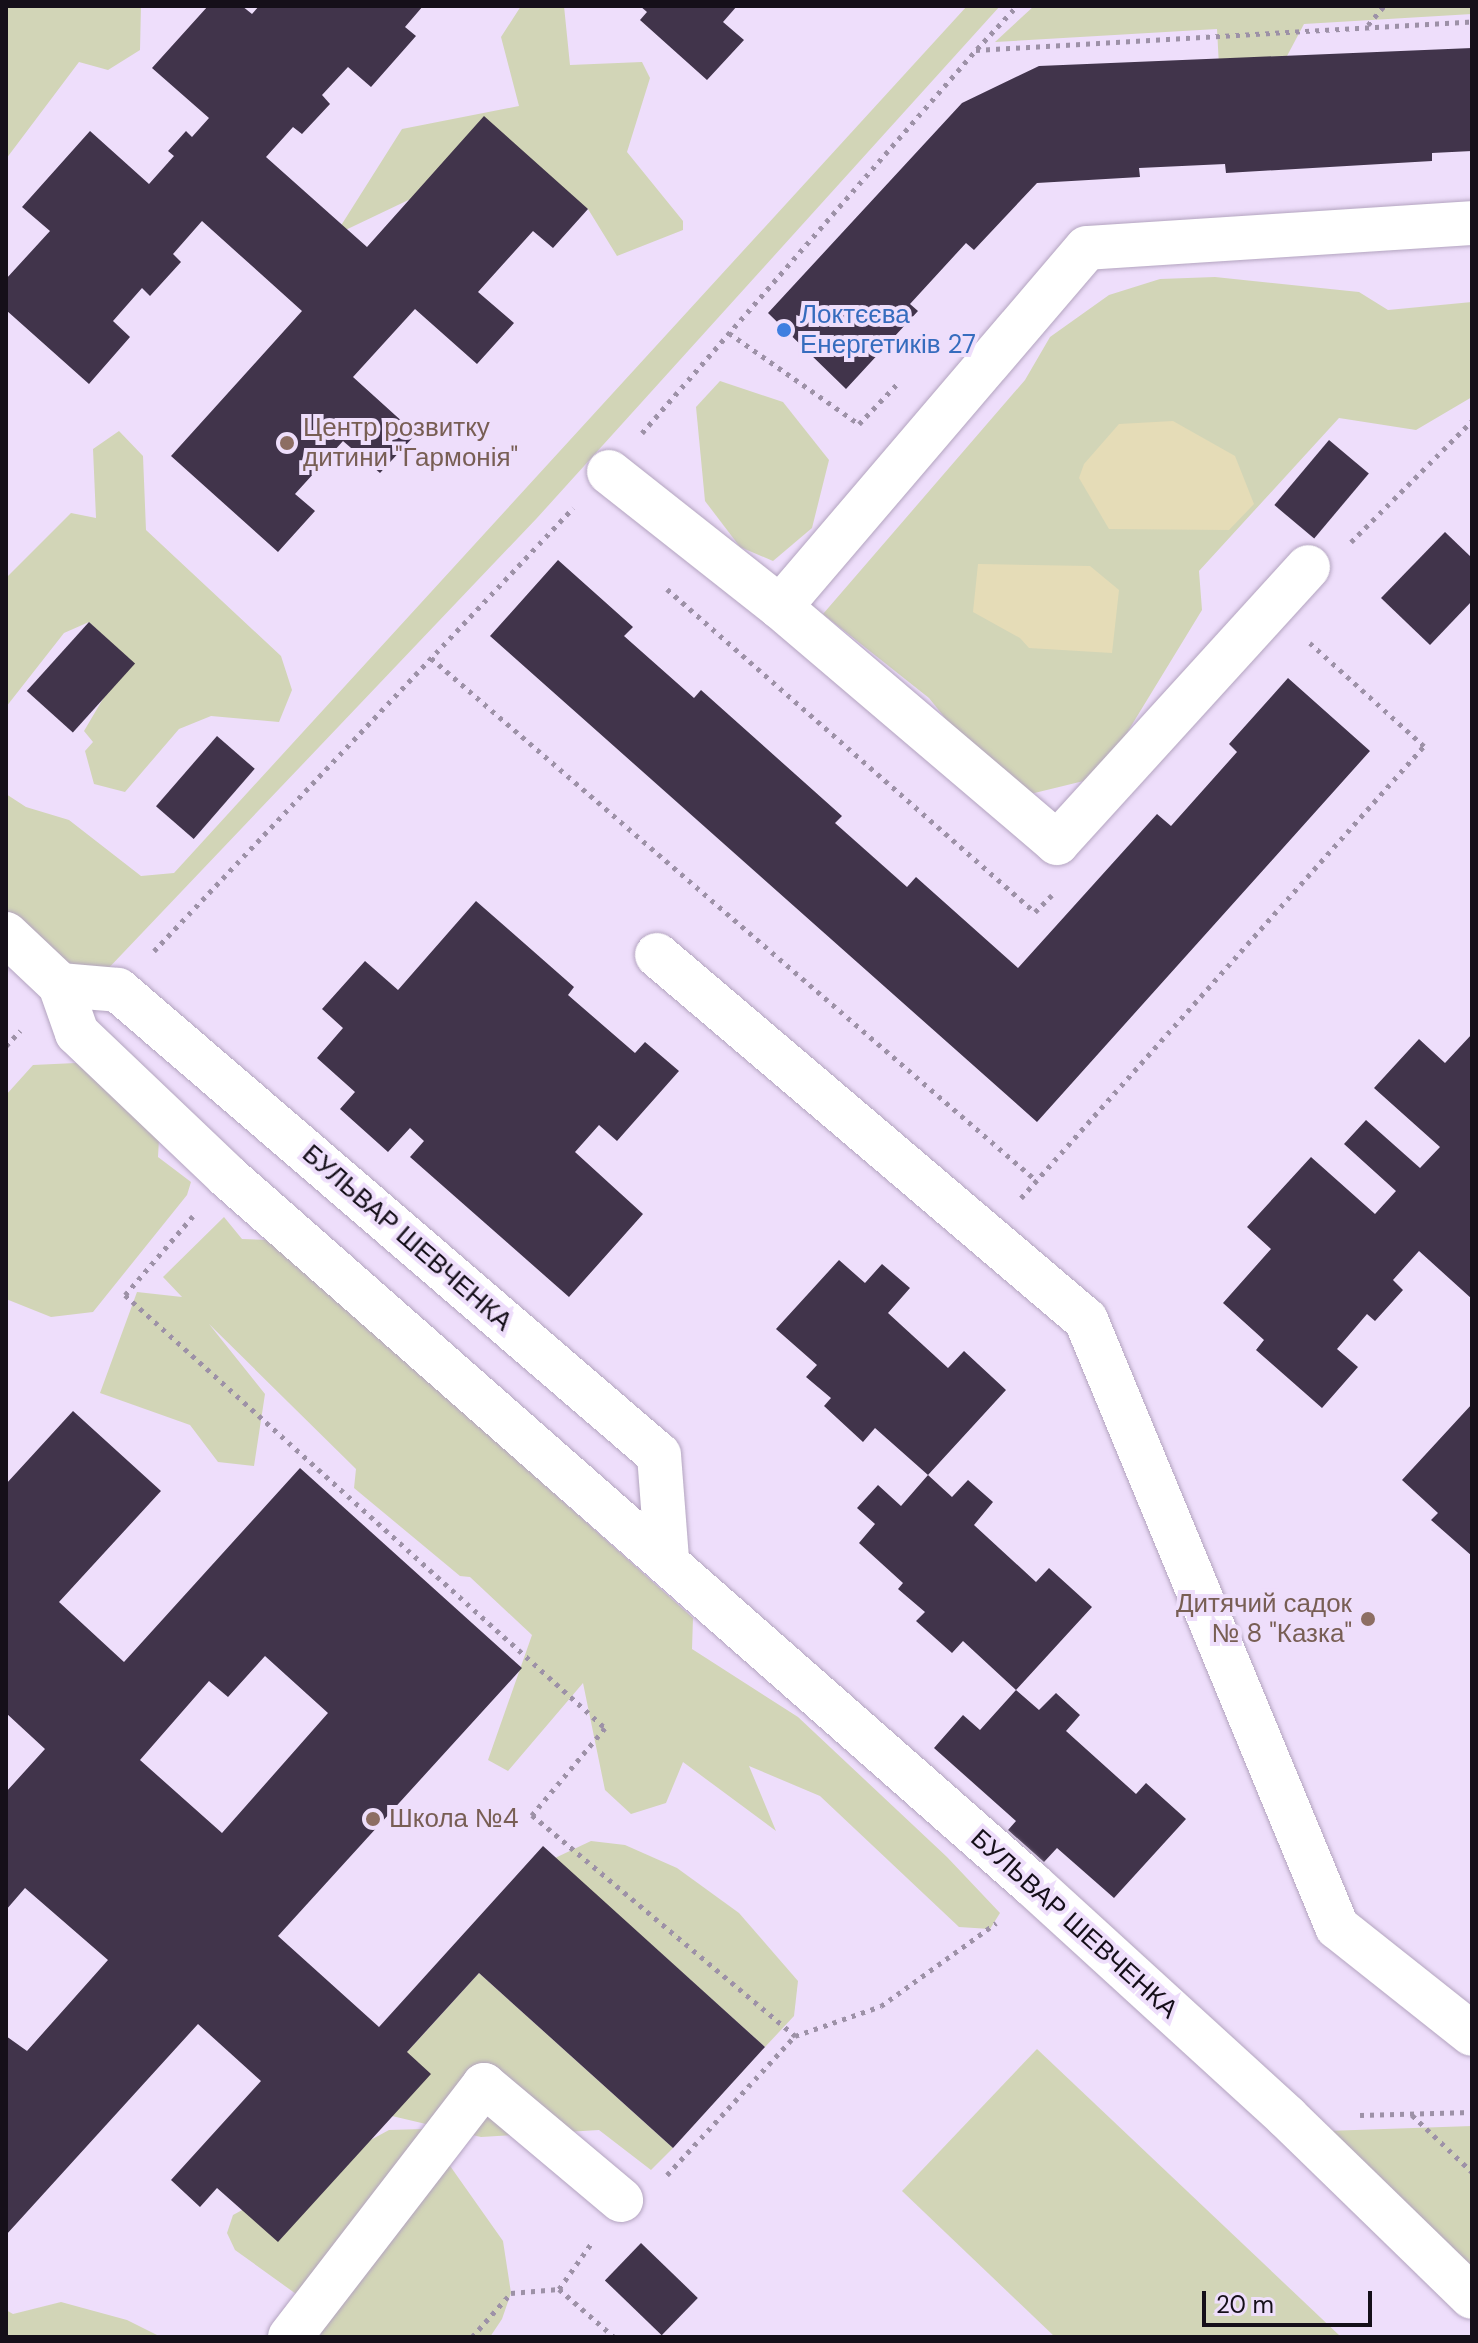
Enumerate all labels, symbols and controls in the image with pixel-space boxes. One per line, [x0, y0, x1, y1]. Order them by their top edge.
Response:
place label: Локтєєва Енергетиків 27 [800, 299, 976, 360]
marker: Локтєєва Енергетиків 27 [775, 321, 793, 339]
place label: Центр розвитку дитини "Гармонія" [303, 412, 518, 474]
marker: Центр розвитку дитини "Гармонія" [278, 434, 296, 452]
street label: БУЛЬВАР ШЕВЧЕНКА [296, 1138, 518, 1338]
place label: Дитячий садок № 8 "Казка" [1176, 1588, 1352, 1650]
marker: Дитячий садок № 8 "Казка" [1359, 1610, 1377, 1628]
place label: Школа №4 [389, 1803, 519, 1835]
marker: Школа №4 [364, 1810, 382, 1828]
street label: БУЛЬВАР ШЕВЧЕНКА [964, 1823, 1184, 2025]
scale bar [1206, 2275, 1376, 2325]
text: 20 m [1216, 2289, 1274, 2320]

